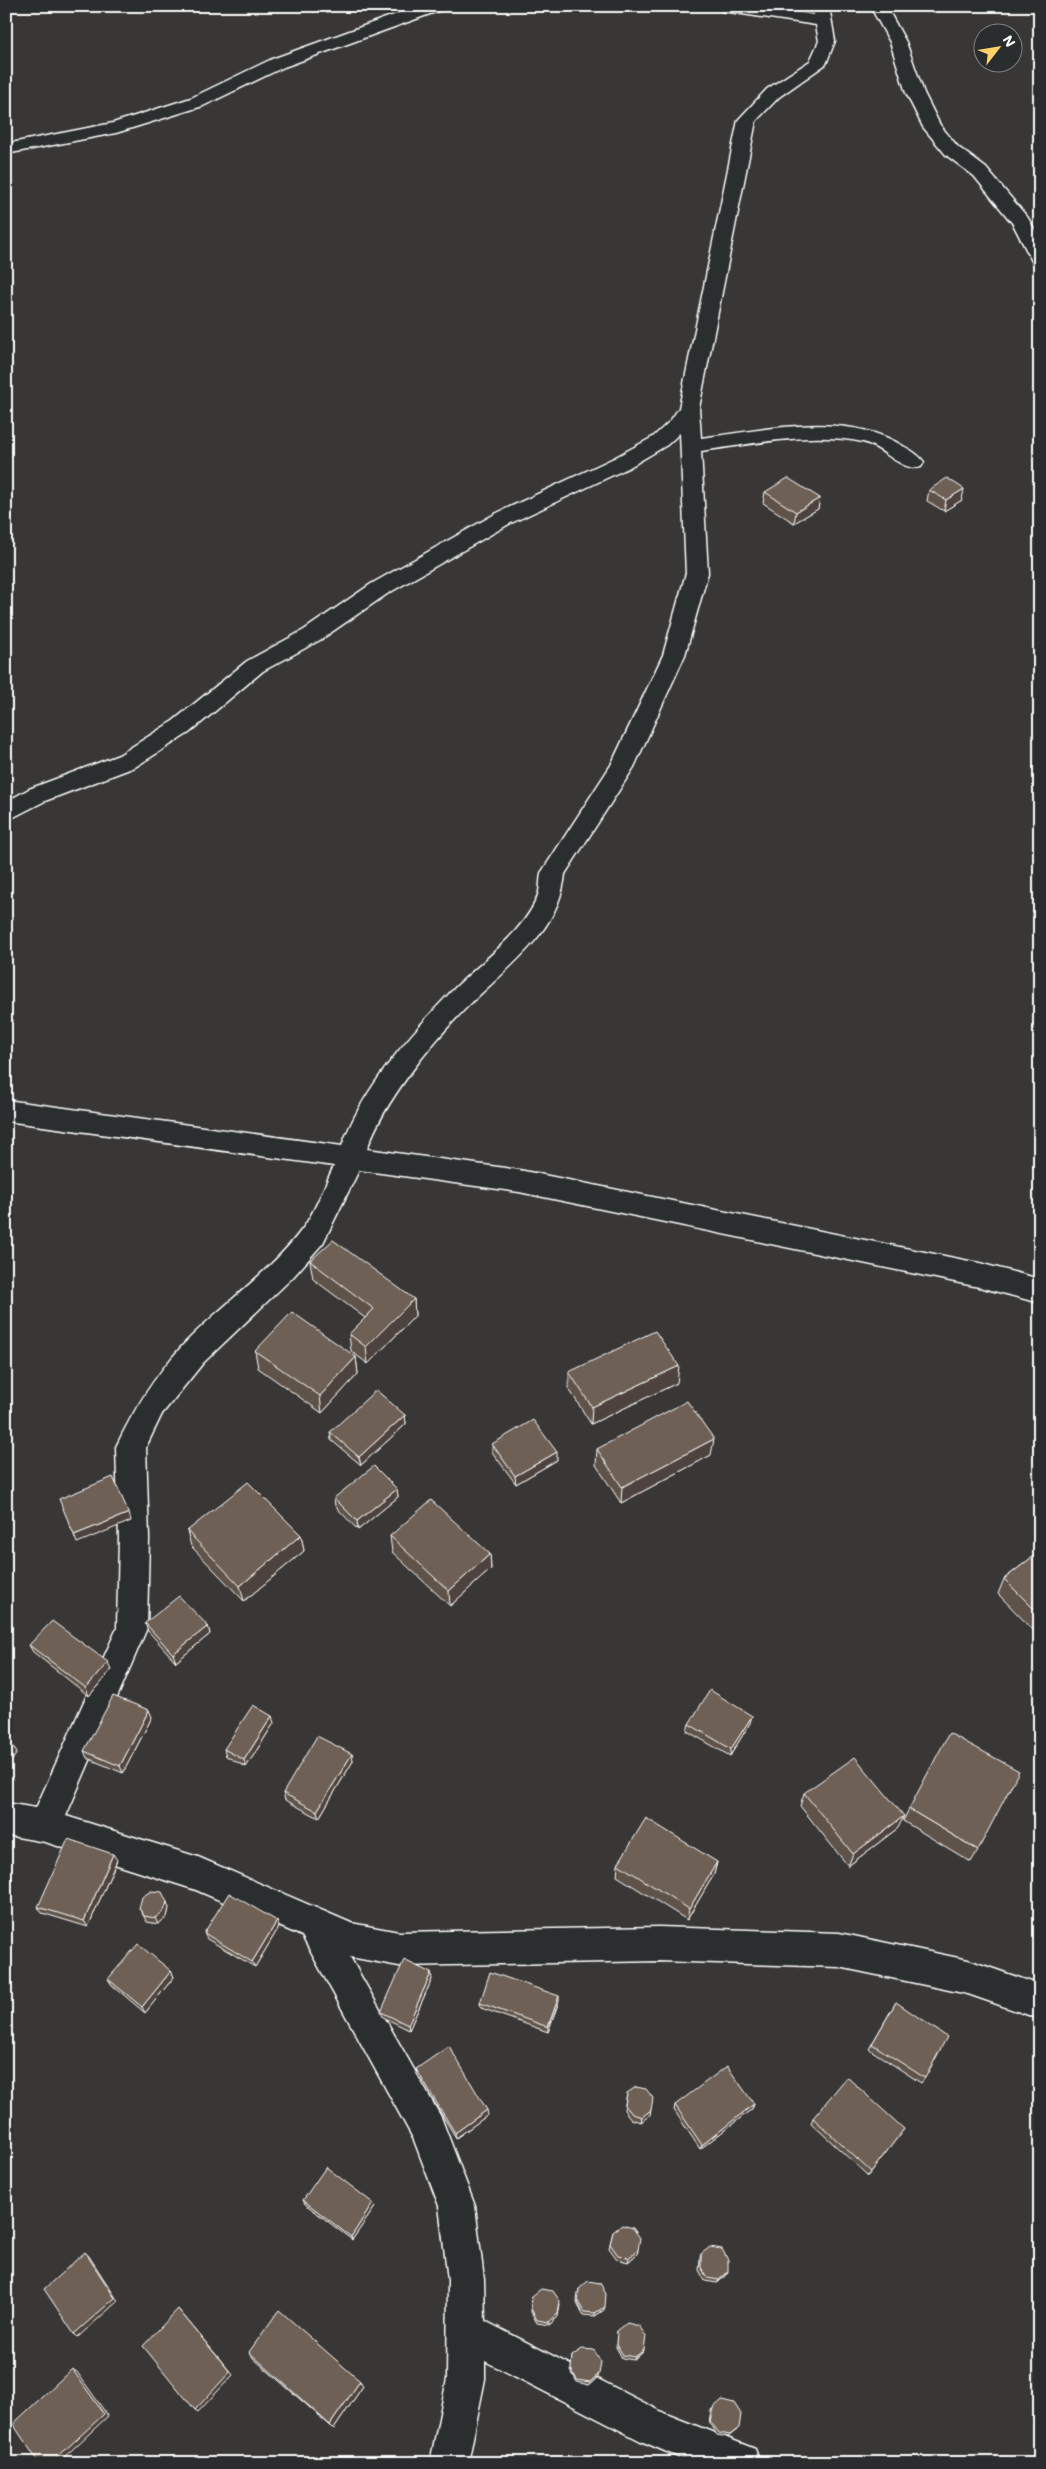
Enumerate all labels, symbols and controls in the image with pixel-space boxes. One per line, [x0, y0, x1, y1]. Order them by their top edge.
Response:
north arrow [974, 22, 1024, 72]
text: N [999, 32, 1020, 51]

